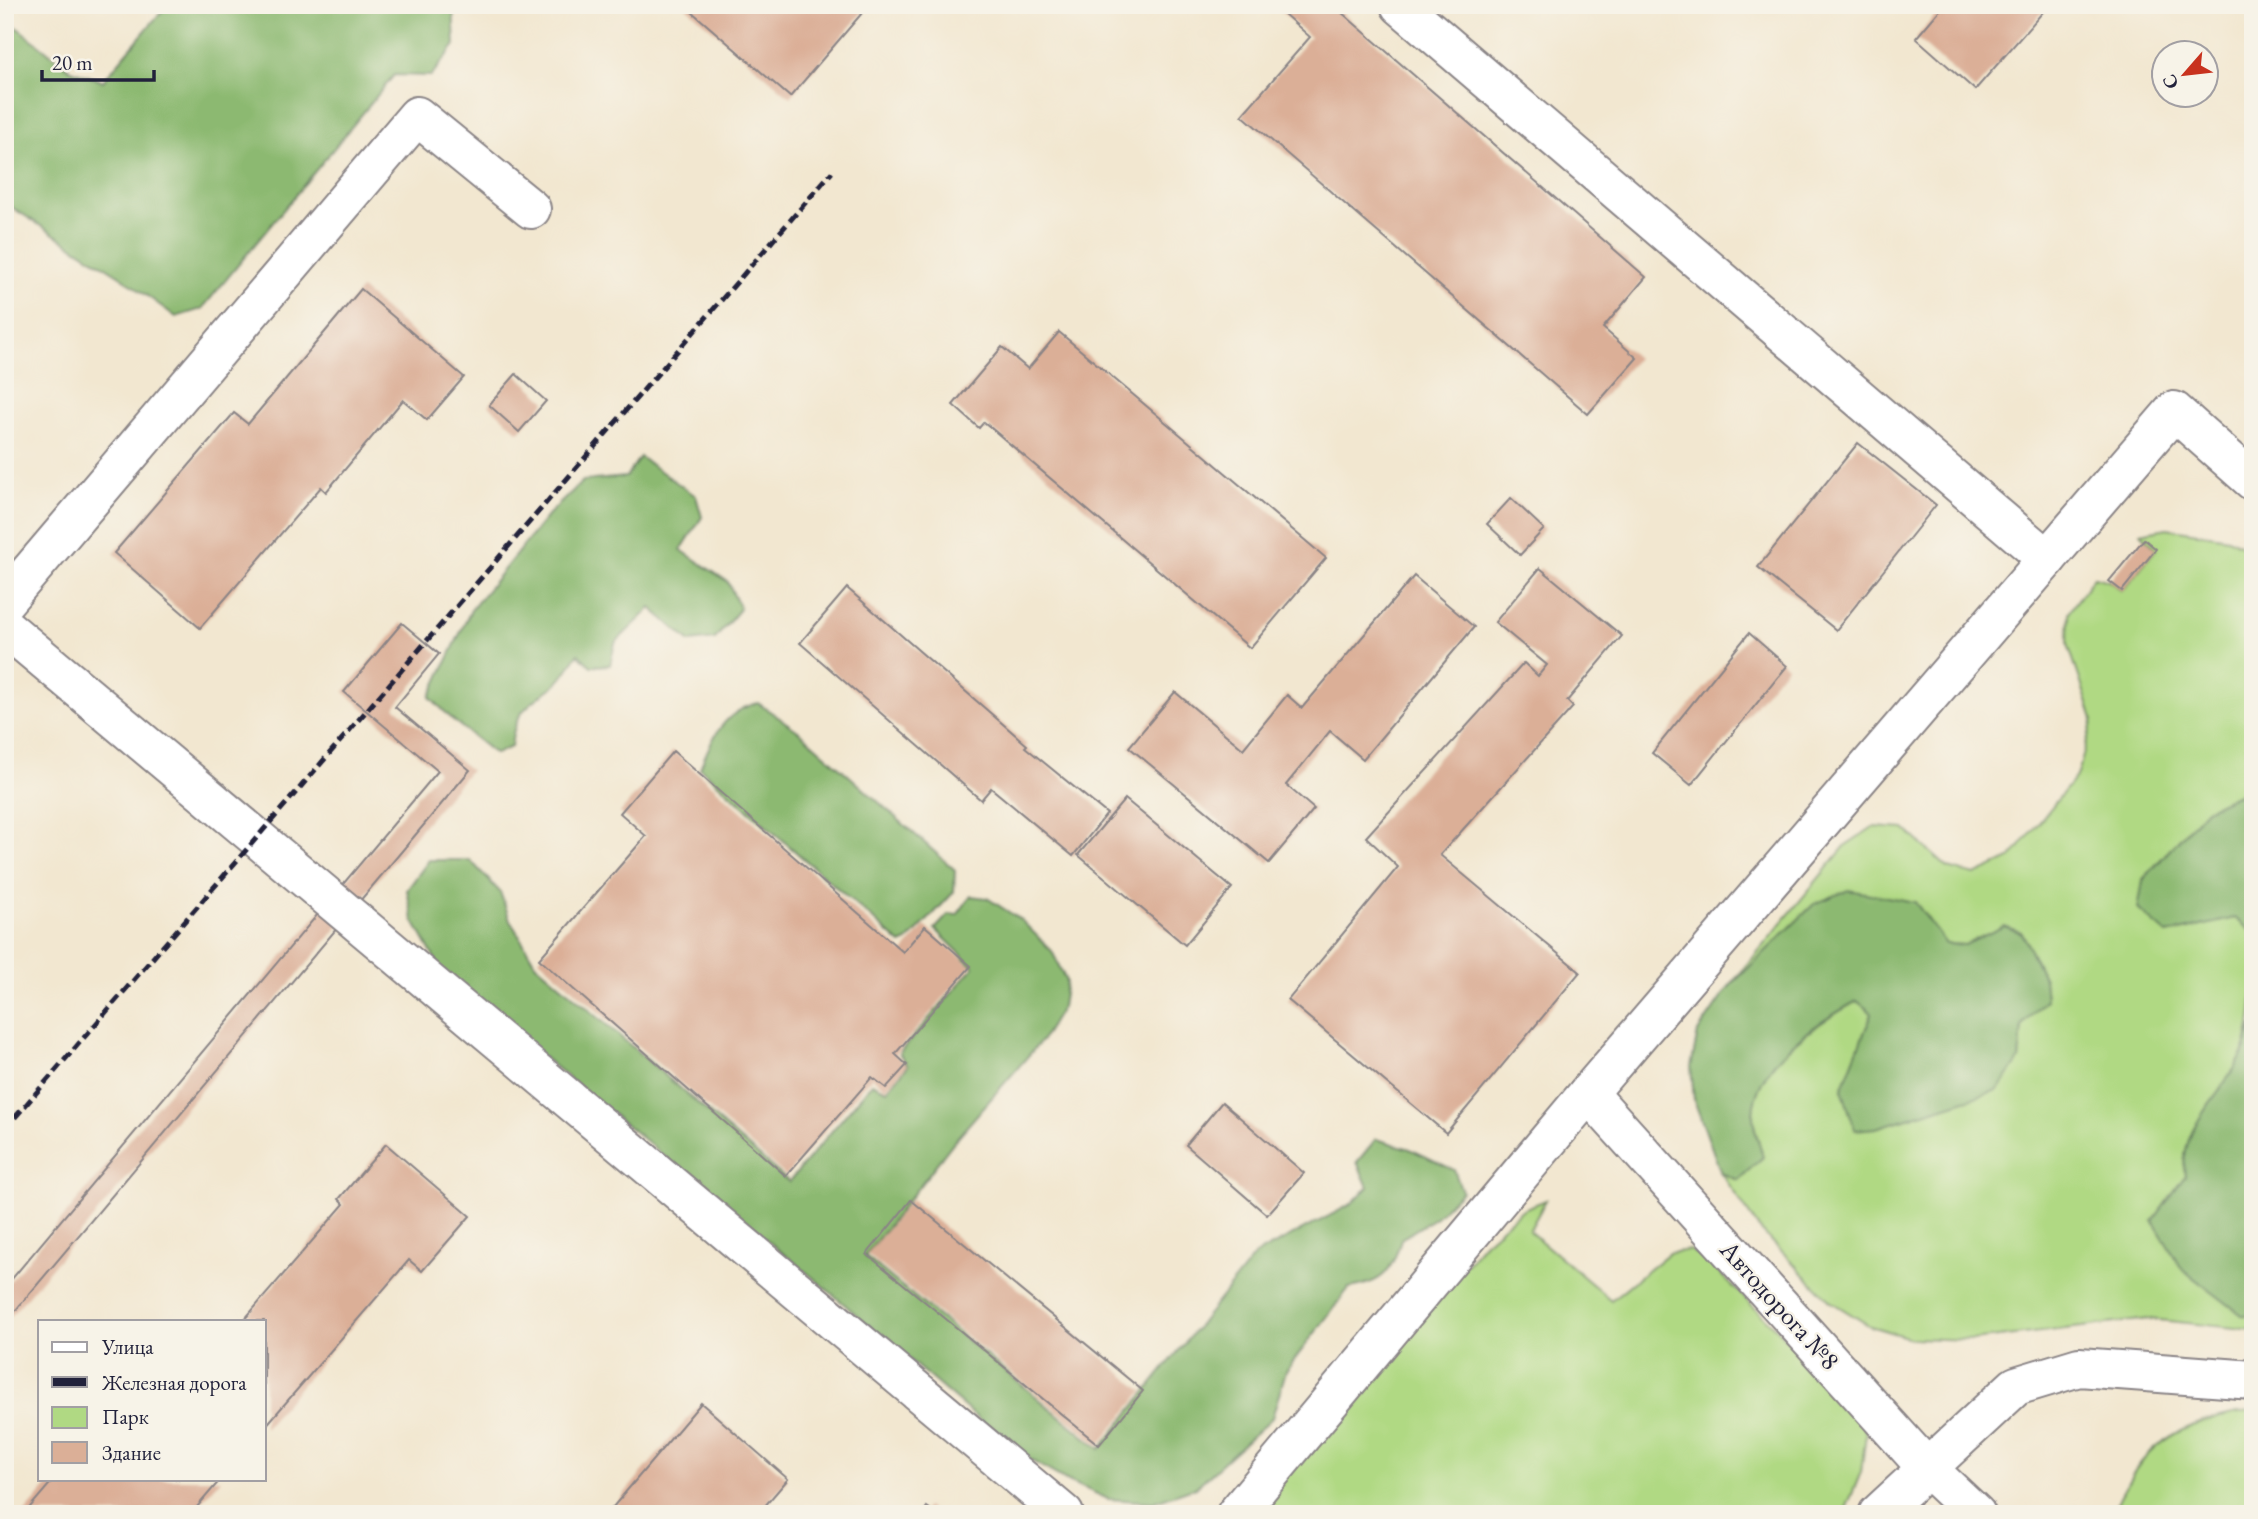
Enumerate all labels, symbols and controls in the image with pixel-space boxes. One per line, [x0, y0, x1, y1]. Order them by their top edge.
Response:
scale bar [42, 38, 154, 82]
north arrow [2150, 38, 2220, 108]
text: 20 m [52, 49, 93, 76]
text: С [2156, 70, 2185, 94]
street label: Автодорога №8 [1712, 1232, 1847, 1377]
legend [38, 1320, 266, 1480]
text: Улица [101, 1333, 154, 1360]
text: Железная дорога [101, 1369, 247, 1396]
text: Парк [102, 1403, 149, 1430]
text: Здание [102, 1439, 161, 1466]

